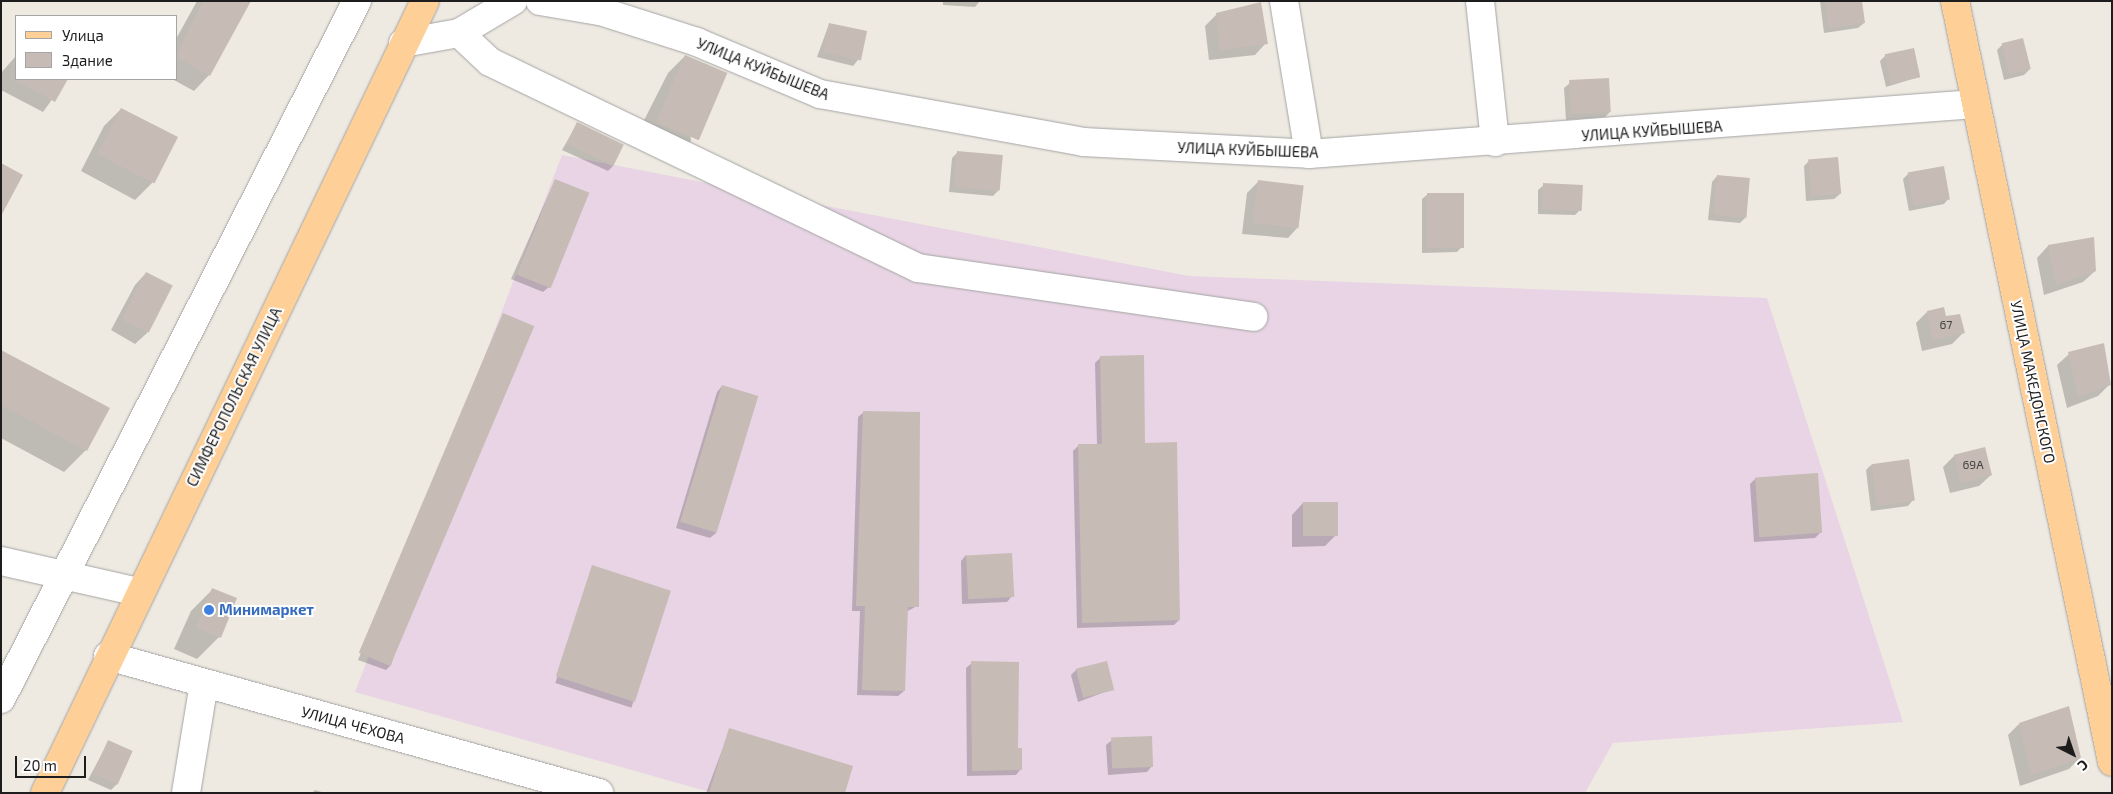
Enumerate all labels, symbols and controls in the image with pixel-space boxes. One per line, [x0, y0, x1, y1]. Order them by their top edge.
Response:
legend [15, 15, 178, 80]
text: Улица [62, 26, 104, 44]
street label: УЛИЦА КУЙБЫШЕВА [694, 34, 832, 104]
text: Здание [62, 51, 113, 69]
street label: УЛИЦА КУЙБЫШЕВА [1581, 117, 1723, 145]
street label: УЛИЦА КУЙБЫШЕВА [1177, 139, 1319, 161]
street label: УЛИЦА МАКЕДОНСКОГО [2007, 299, 2059, 465]
street label: СИМФЕРОПОЛЬСКАЯ УЛИЦА [183, 304, 285, 490]
house number: 67 [1939, 318, 1953, 332]
house number: 69А [1962, 458, 1984, 472]
place label: Минимаркет [219, 601, 314, 619]
marker: Минимаркет [203, 604, 215, 616]
street label: УЛИЦА ЧЕХОВА [299, 703, 407, 747]
north arrow [2048, 729, 2098, 779]
scale bar [18, 746, 89, 778]
text: 20 m [23, 756, 57, 774]
text: С [2074, 757, 2092, 775]

